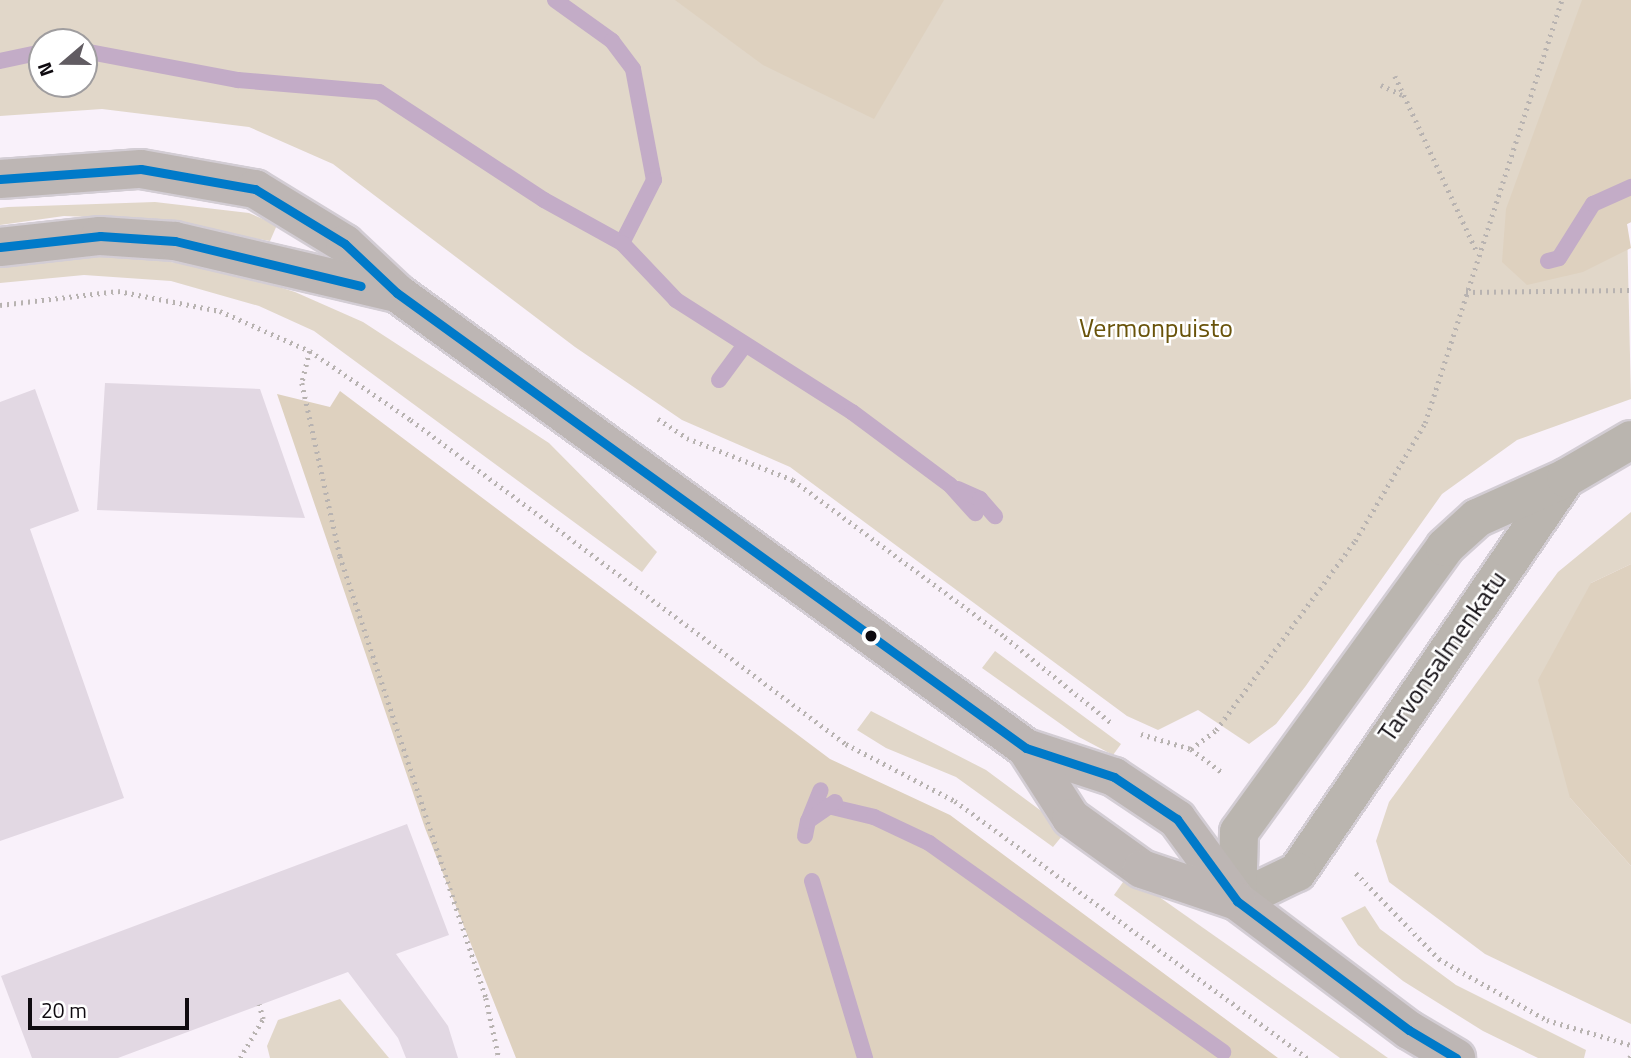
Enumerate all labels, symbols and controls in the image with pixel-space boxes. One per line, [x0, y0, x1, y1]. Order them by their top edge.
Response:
north arrow [28, 28, 98, 98]
text: N [29, 59, 61, 81]
park label: Vermonpuisto [1079, 312, 1233, 344]
street label: Tarvonsalmenkatu [1371, 564, 1513, 748]
unlabelled marker [864, 629, 878, 643]
scale bar [32, 984, 192, 1028]
text: 20 m [41, 994, 87, 1026]

